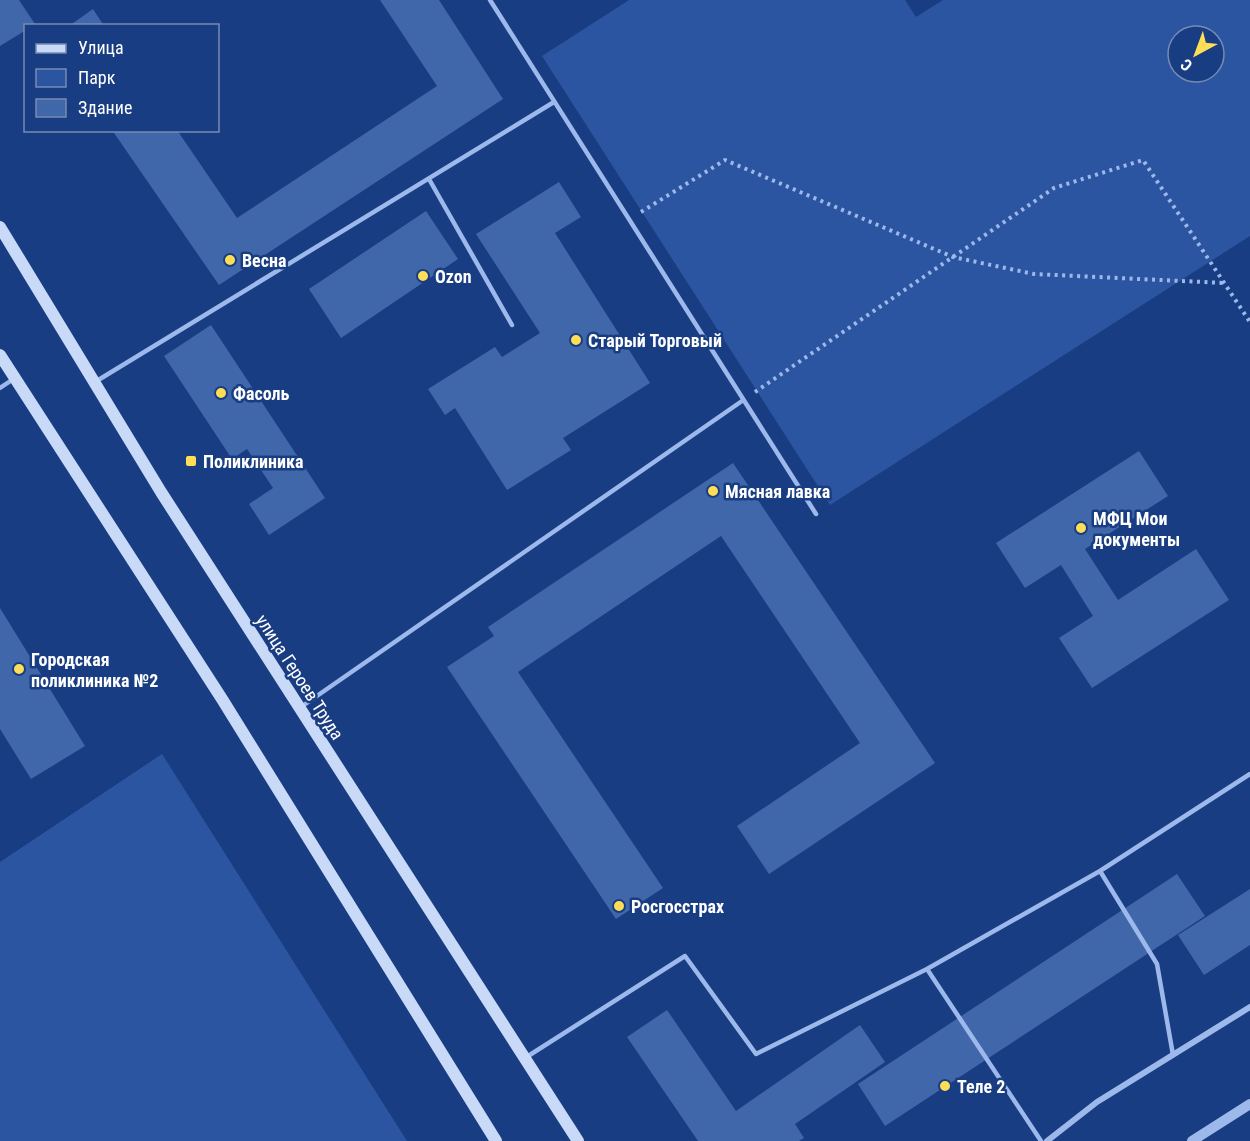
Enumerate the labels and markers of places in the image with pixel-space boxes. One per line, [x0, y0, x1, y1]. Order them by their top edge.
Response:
place label: Весна [242, 250, 286, 271]
marker: Весна [223, 253, 237, 267]
place label: Ozon [435, 266, 472, 287]
marker: Ozon [416, 269, 430, 283]
place label: Старый Торговый [588, 330, 722, 351]
marker: Старый Торговый [569, 333, 583, 347]
place label: Фасоль [233, 383, 290, 404]
marker: Фасоль [214, 386, 228, 400]
place label: Поликлиника [203, 451, 304, 472]
marker: Поликлиника [184, 454, 198, 468]
place label: Мясная лавка [725, 481, 830, 502]
marker: Мясная лавка [706, 484, 720, 498]
place label: МФЦ Мои документы [1093, 508, 1180, 550]
marker: МФЦ Мои документы [1074, 521, 1088, 535]
place label: Городская поликлиника №2 [31, 649, 158, 691]
marker: Городская поликлиника №2 [12, 662, 26, 676]
place label: Росгосстрах [631, 896, 724, 917]
marker: Росгосстрах [612, 899, 626, 913]
place label: Теле 2 [957, 1076, 1005, 1097]
marker: Теле 2 [938, 1079, 952, 1093]

